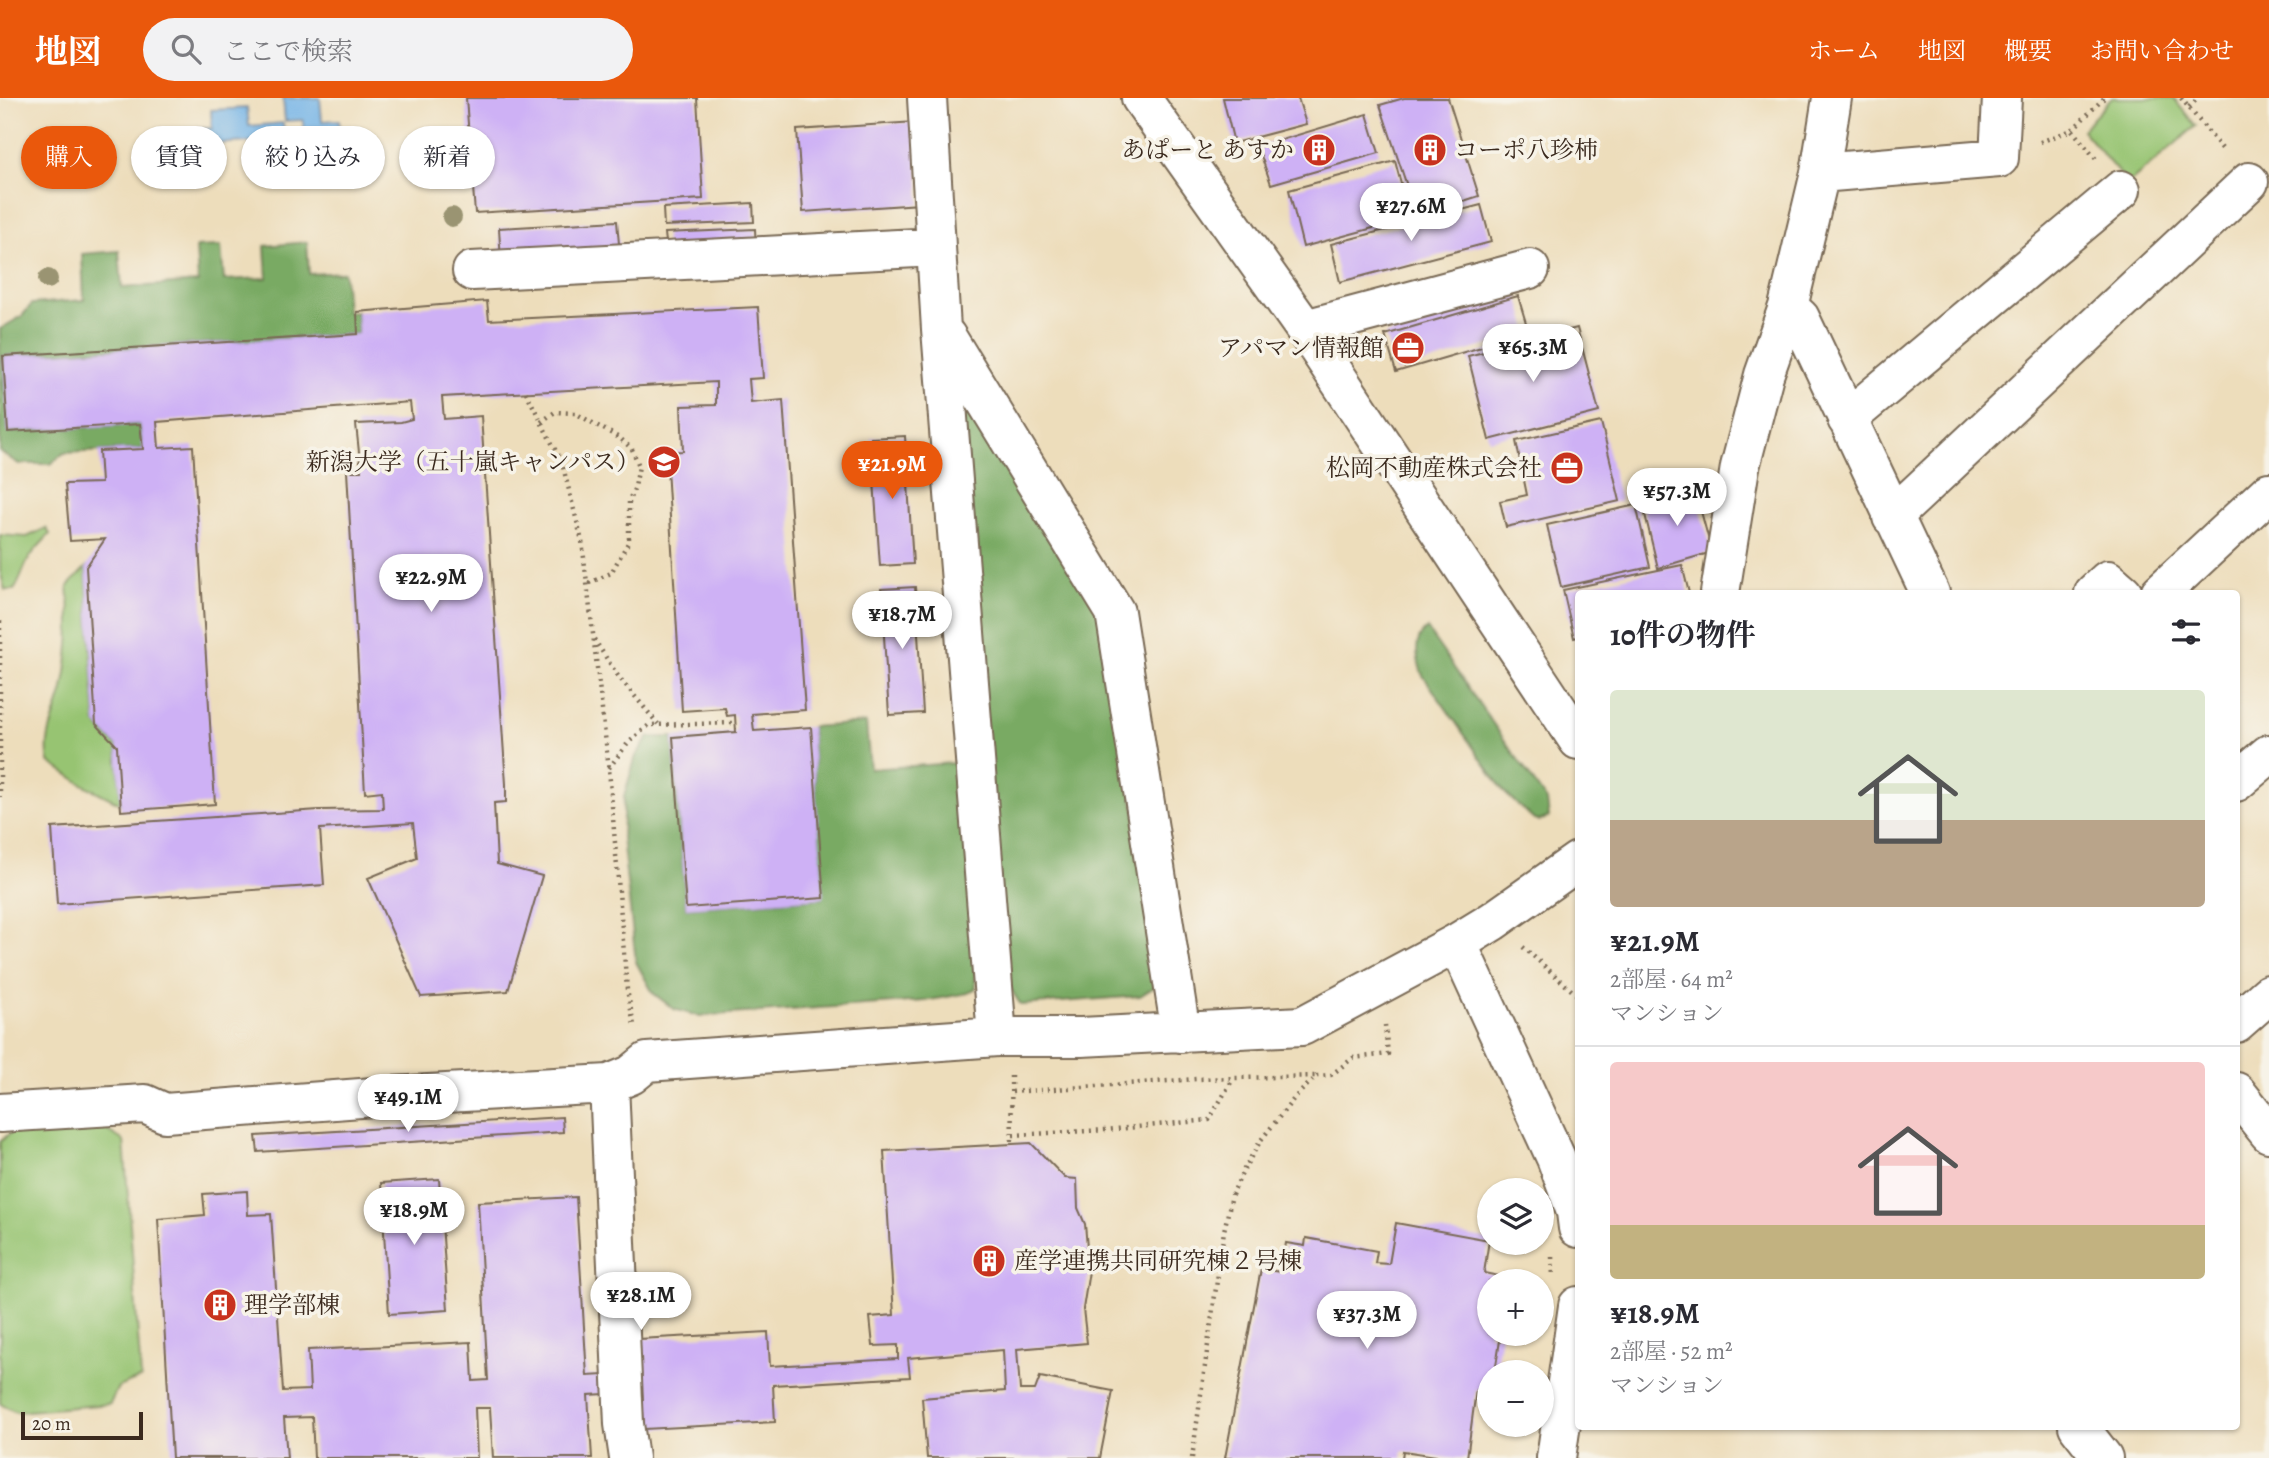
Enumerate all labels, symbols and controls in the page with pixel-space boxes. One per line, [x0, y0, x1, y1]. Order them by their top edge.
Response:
search box [143, 18, 633, 81]
text: 地図 [35, 29, 101, 74]
icon: search [167, 30, 205, 68]
text: ここで検索 [223, 34, 353, 69]
text: ホーム [1808, 35, 1880, 67]
text: 地図 [1918, 35, 1966, 67]
text: 概要 [2004, 35, 2052, 67]
text: お問い合わせ [2090, 35, 2234, 67]
chip: 購入 [21, 126, 117, 189]
chip: 賃貸 [131, 126, 227, 189]
chip: 絞り込み [241, 126, 385, 189]
chip: 新着 [399, 126, 495, 189]
building icon: あぱーと あすか [1300, 131, 1338, 169]
building icon: コーポ八珍柿 [1411, 131, 1449, 169]
place label: あぱーと あすか [1121, 134, 1294, 166]
place label: コーポ八珍柿 [1454, 134, 1598, 166]
pin: ¥27.6M [1354, 184, 1468, 243]
text: ¥27.6M [1376, 190, 1446, 221]
pin: ¥65.3M [1476, 324, 1590, 384]
office icon: アパマン情報館 [1389, 329, 1427, 367]
text: ¥65.3M [1498, 331, 1568, 362]
place label: アパマン情報館 [1218, 332, 1384, 364]
pin: ¥21.9M [835, 442, 949, 501]
school or university icon: 新潟大学（五十嵐キャンパス） [645, 443, 683, 481]
place label: 新潟大学（五十嵐キャンパス） [306, 446, 640, 478]
text: ¥21.9M [858, 448, 926, 479]
office icon: 松岡不動産株式会社 [1548, 449, 1586, 487]
place label: 松岡不動産株式会社 [1326, 452, 1542, 484]
pin: ¥57.3M [1620, 468, 1734, 528]
text: ¥57.3M [1643, 475, 1711, 506]
pin: ¥22.9M [374, 554, 488, 614]
text: ¥22.9M [395, 561, 467, 592]
pin: ¥18.7M [845, 592, 959, 651]
text: ¥18.7M [868, 598, 936, 629]
icon: filters [2167, 613, 2205, 651]
text: 10件の物件 [1610, 615, 1756, 655]
icon: home [1845, 736, 1971, 862]
text: ¥21.9M [1610, 921, 1700, 961]
text: 2部屋 · 64 m² [1610, 964, 1733, 995]
text: マンション [1610, 998, 1724, 1029]
pin: ¥49.1M [351, 1074, 465, 1134]
text: ¥49.1M [374, 1081, 442, 1112]
icon: home [1845, 1108, 1971, 1234]
map controls [1477, 1178, 1554, 1437]
button: layers [1477, 1178, 1554, 1255]
pin: ¥18.9M [357, 1188, 471, 1247]
text: ¥18.9M [380, 1194, 448, 1225]
building icon: 産学連携共同研究棟２号棟 [970, 1242, 1008, 1280]
place label: 産学連携共同研究棟２号棟 [1014, 1245, 1302, 1277]
button: + [1477, 1269, 1554, 1346]
pin: ¥28.1M [584, 1272, 698, 1332]
text: ¥28.1M [606, 1279, 676, 1310]
building icon: 理学部棟 [201, 1286, 239, 1324]
place label: 理学部棟 [244, 1289, 340, 1321]
pin: ¥37.3M [1310, 1292, 1424, 1351]
text: ¥18.9M [1610, 1293, 1700, 1333]
text: ¥37.3M [1333, 1298, 1401, 1329]
text: 2部屋 · 52 m² [1610, 1336, 1733, 1367]
button: − [1477, 1360, 1554, 1437]
text: マンション [1610, 1370, 1724, 1401]
scale bar [21, 1409, 144, 1441]
text: 20 m [32, 1411, 71, 1437]

